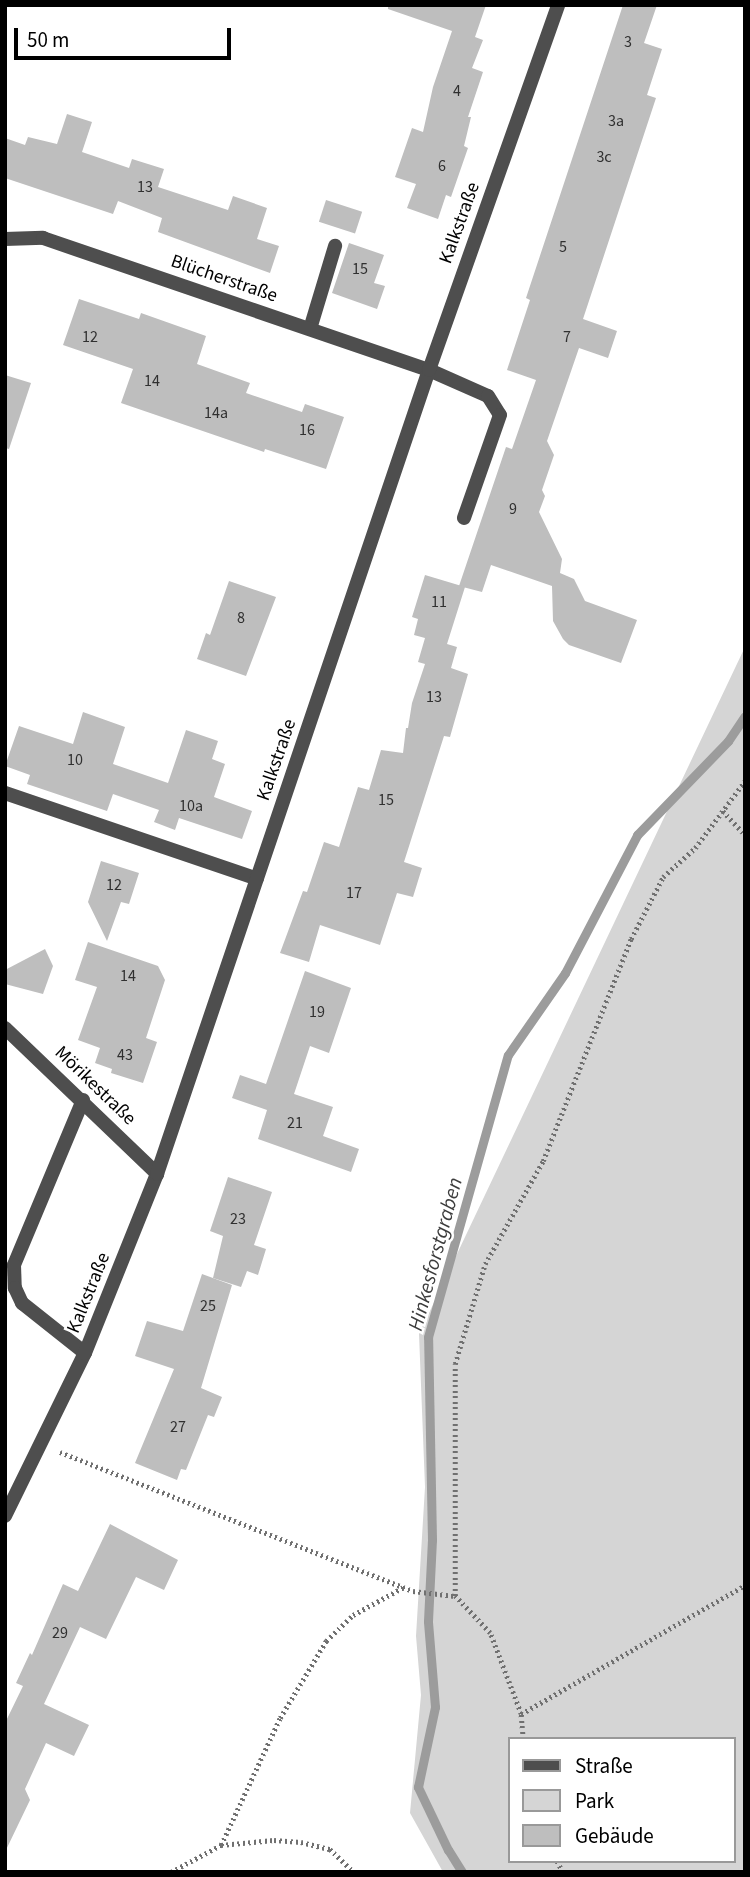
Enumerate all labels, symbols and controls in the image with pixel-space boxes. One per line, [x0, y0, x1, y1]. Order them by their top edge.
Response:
scale bar [18, 14, 234, 58]
text: 50 m [27, 25, 69, 55]
house number: 3 [624, 32, 632, 52]
house number: 4 [453, 81, 461, 101]
house number: 3a [608, 111, 624, 131]
house number: 3c [596, 147, 612, 167]
house number: 6 [438, 156, 446, 176]
house number: 13 [137, 177, 153, 197]
street label: Kalkstraße [435, 179, 485, 267]
house number: 5 [559, 237, 567, 257]
street label: Blücherstraße [168, 250, 280, 308]
house number: 15 [352, 259, 368, 279]
house number: 12 [82, 327, 98, 347]
house number: 7 [563, 327, 571, 347]
house number: 14 [144, 371, 160, 391]
house number: 14a [204, 403, 228, 423]
house number: 16 [299, 420, 315, 440]
house number: 9 [509, 499, 517, 519]
house number: 11 [431, 592, 447, 612]
house number: 8 [237, 608, 245, 628]
house number: 13 [426, 687, 442, 707]
street label: Kalkstraße [252, 716, 302, 804]
house number: 10 [67, 750, 83, 770]
house number: 15 [378, 790, 394, 810]
house number: 10a [179, 796, 203, 816]
house number: 12 [106, 875, 122, 895]
house number: 17 [346, 883, 362, 903]
house number: 14 [120, 966, 136, 986]
house number: 19 [309, 1002, 325, 1022]
street label: Mörikestraße [50, 1042, 140, 1130]
house number: 43 [117, 1045, 133, 1065]
house number: 21 [287, 1113, 303, 1133]
water label: Hinkesforstgraben [402, 1175, 468, 1333]
house number: 23 [230, 1209, 246, 1229]
street label: Kalkstraße [63, 1249, 115, 1337]
house number: 25 [200, 1296, 216, 1316]
house number: 27 [170, 1417, 186, 1437]
house number: 29 [52, 1623, 68, 1643]
legend [508, 1737, 736, 1863]
text: Straße [575, 1751, 633, 1781]
text: Park [575, 1786, 614, 1816]
text: Gebäude [575, 1821, 654, 1851]

